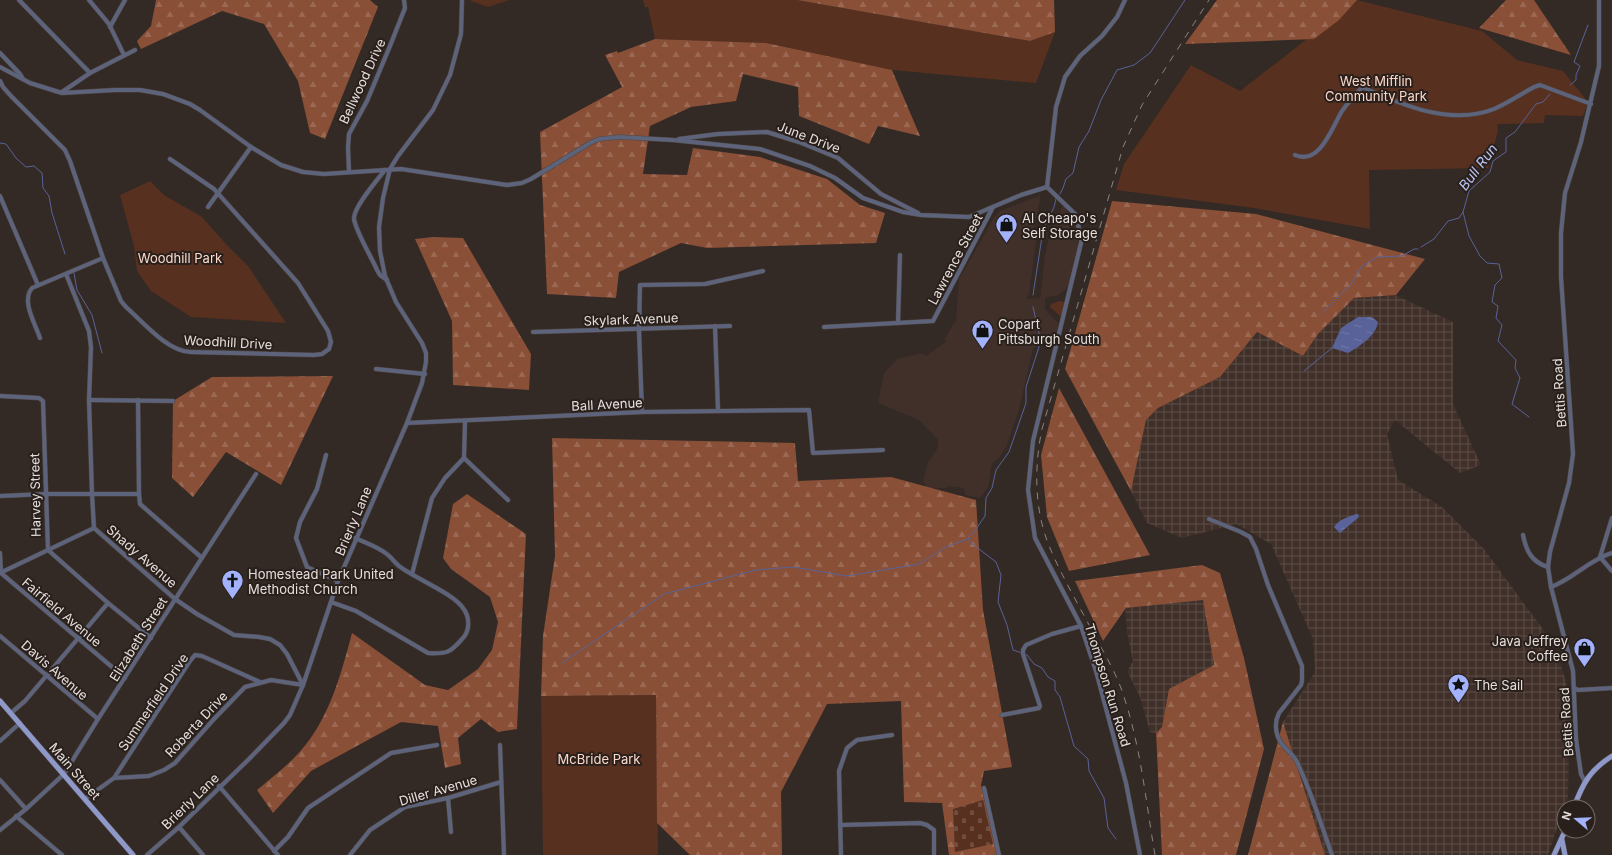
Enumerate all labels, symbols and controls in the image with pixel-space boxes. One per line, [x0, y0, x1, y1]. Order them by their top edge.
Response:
street label: Bellwood Drive [335, 36, 389, 126]
park label: West Mifflin Community Park [1325, 73, 1427, 104]
street label: June Drive [775, 118, 843, 156]
water label: Bull Run [1455, 140, 1501, 193]
place label: Al Cheapo's Self Storage [1022, 210, 1098, 241]
street label: Lawrence Street [924, 211, 986, 307]
shop icon: Al Cheapo's Self Storage [994, 212, 1020, 245]
park label: Woodhill Park [138, 250, 222, 266]
street label: Skylark Avenue [583, 309, 679, 329]
place label: Copart Pittsburgh South [998, 316, 1100, 347]
shop icon: Copart Pittsburgh South [970, 318, 996, 351]
street label: Woodhill Drive [183, 332, 273, 352]
street label: Bettis Road [1549, 358, 1569, 428]
street label: Ball Avenue [571, 394, 643, 414]
street label: Harvey Street [26, 453, 44, 537]
street label: Brierly Lane [331, 484, 375, 558]
street label: Shady Avenue [104, 521, 180, 591]
place label: Homestead Park United Methodist Church [248, 566, 394, 597]
church icon: Homestead Park United Methodist Church [219, 568, 245, 601]
street label: Fairfield Avenue [19, 574, 105, 650]
street label: Elizabeth Street [106, 594, 170, 684]
street label: Thompson Run Road [1082, 621, 1134, 749]
place label: Java Jeffrey Coffee [1492, 633, 1568, 664]
shop icon: Java Jeffrey Coffee [1571, 635, 1597, 668]
street label: Davis Avenue [18, 637, 92, 703]
street label: Summerfield Drive [114, 650, 192, 754]
place icon: The Sail [1446, 672, 1472, 705]
place label: The Sail [1474, 677, 1523, 693]
street label: Bettis Road [1556, 687, 1576, 757]
street label: Roberta Drive [161, 688, 231, 760]
street label: Main Street [46, 739, 104, 803]
park label: McBride Park [558, 751, 640, 767]
street label: Brierly Lane [158, 770, 222, 832]
street label: Diller Avenue [397, 771, 479, 809]
north arrow [1556, 799, 1596, 839]
text: N [1559, 809, 1575, 822]

